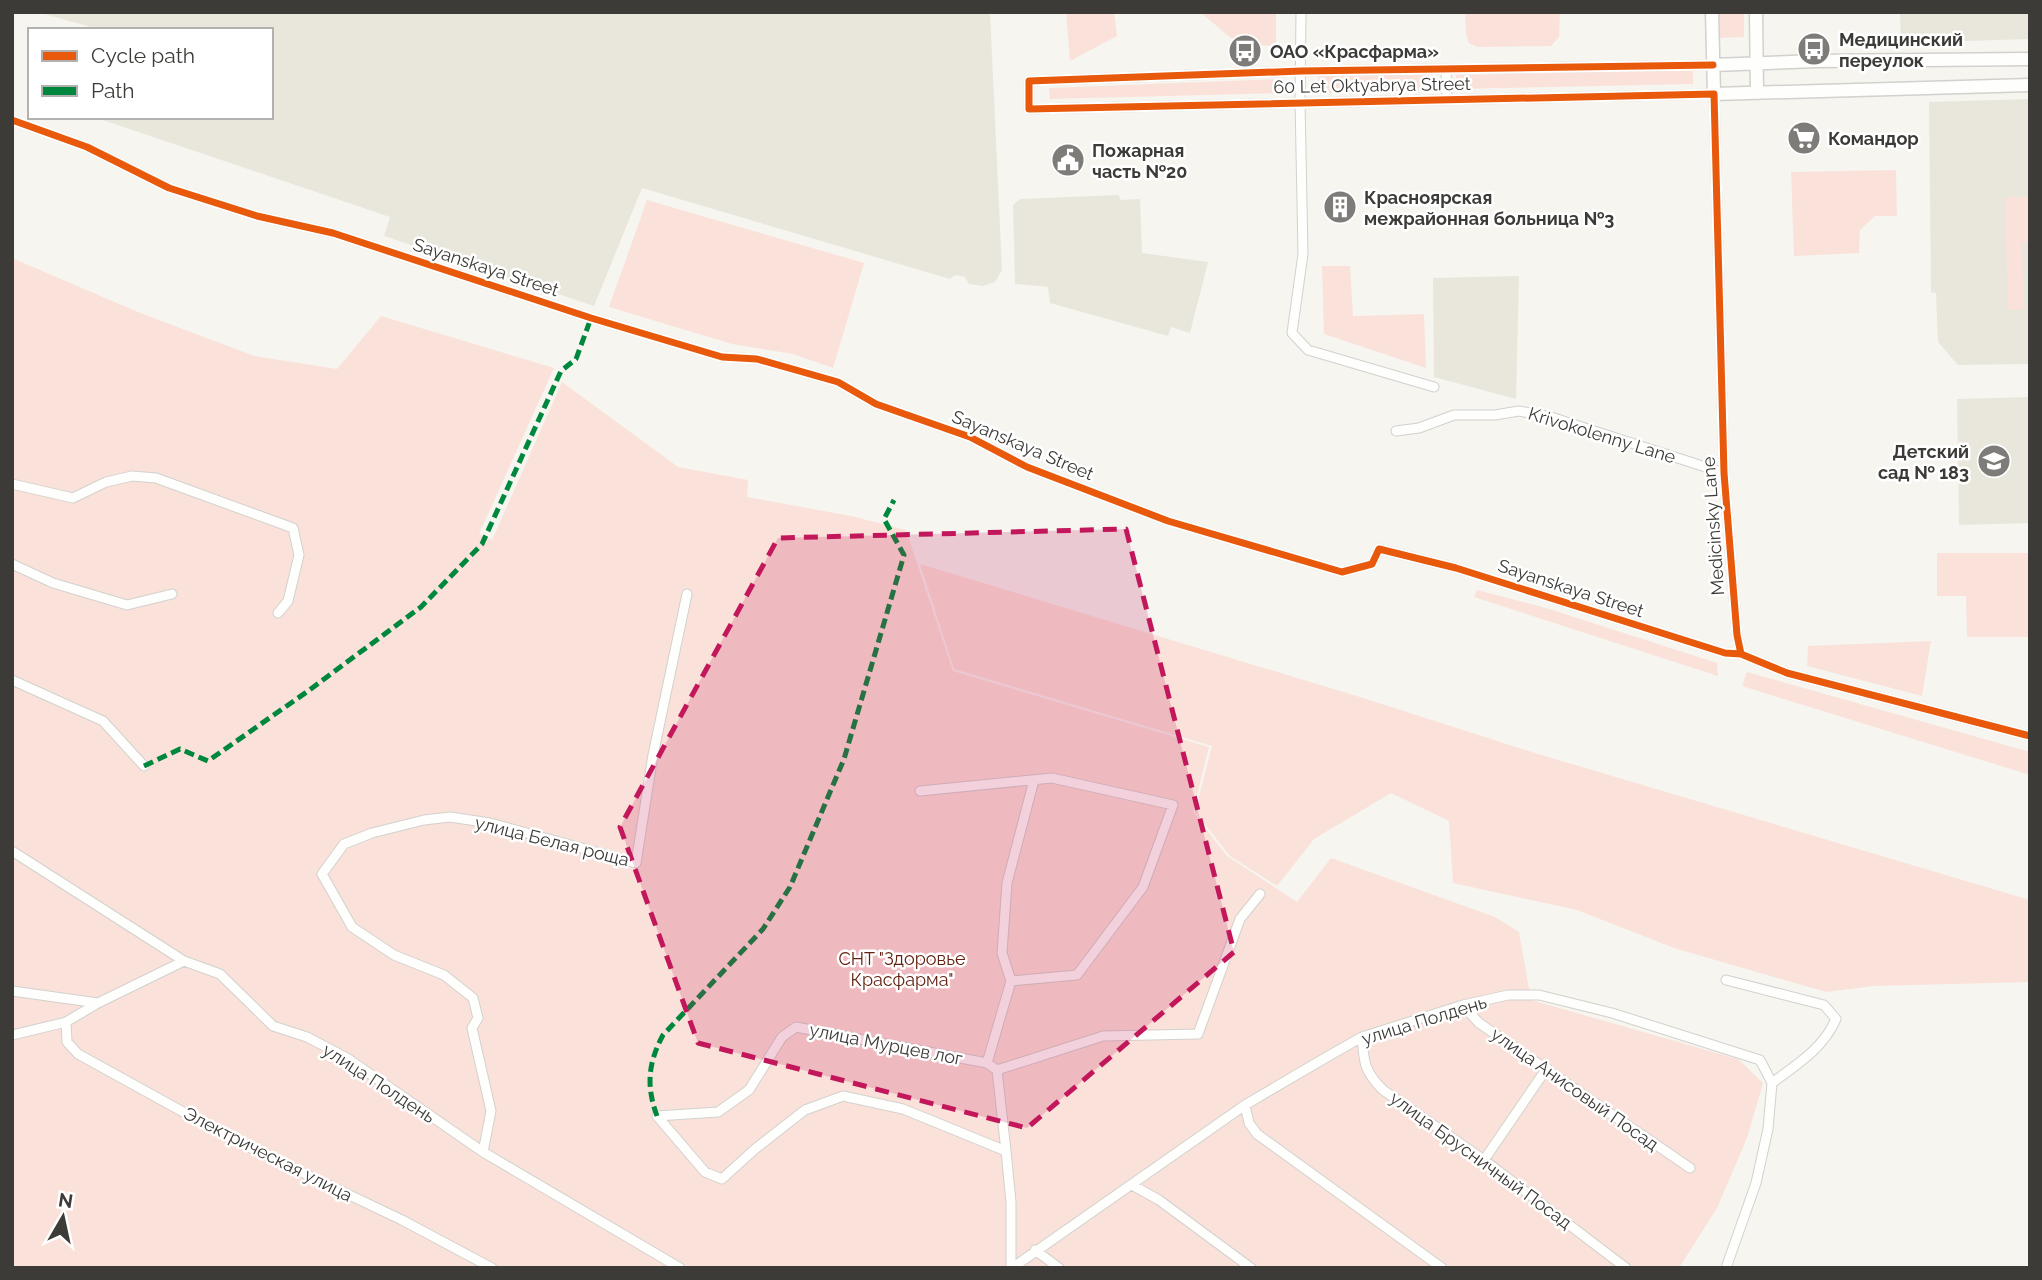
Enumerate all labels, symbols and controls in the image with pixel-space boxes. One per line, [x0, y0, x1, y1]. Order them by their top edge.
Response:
legend [28, 28, 273, 119]
place label: Медицинский переулок [1839, 29, 1963, 71]
bus stop icon: Медицинский переулок [1795, 30, 1833, 68]
bus stop icon: ОАО «Красфарма» [1226, 32, 1264, 70]
place label: ОАО «Красфарма» [1270, 41, 1439, 62]
text: Cycle path [91, 43, 195, 68]
street label: 60 Let Oktyabrya Street [1273, 73, 1471, 97]
text: Path [91, 78, 135, 103]
supermarket icon: Командор [1785, 119, 1823, 157]
place label: Командор [1828, 128, 1919, 149]
place label: Пожарная часть №20 [1092, 140, 1187, 182]
public building icon: Пожарная часть №20 [1049, 141, 1087, 179]
place label: Красноярская межрайонная больница №3 [1364, 187, 1614, 229]
building icon: Красноярская межрайонная больница №3 [1321, 188, 1359, 226]
street label: Sayanskaya Street [411, 234, 561, 300]
street label: Krivokolenny Lane [1526, 403, 1679, 468]
street label: Sayanskaya Street [949, 406, 1097, 484]
place label: Детский сад № 183 [1878, 441, 1969, 483]
school or university icon: Детский сад № 183 [1975, 442, 2013, 480]
street label: Medicinsky Lane [1698, 455, 1728, 596]
street label: Sayanskaya Street [1496, 555, 1646, 621]
street label: улица Белая роща [473, 812, 631, 870]
park label: СНТ "Здоровье Красфарма" [838, 948, 966, 990]
street label: улица Полдень [1359, 991, 1489, 1049]
street label: улица Мурцев лог [808, 1019, 964, 1069]
street label: улица Анисовый Посад [1487, 1023, 1663, 1155]
street label: улица Полдень [319, 1039, 439, 1127]
street label: улица Брусничный Посад [1386, 1087, 1576, 1233]
street label: Электрическая улица [180, 1102, 356, 1206]
north arrow [28, 1182, 98, 1252]
text: N [57, 1188, 75, 1212]

